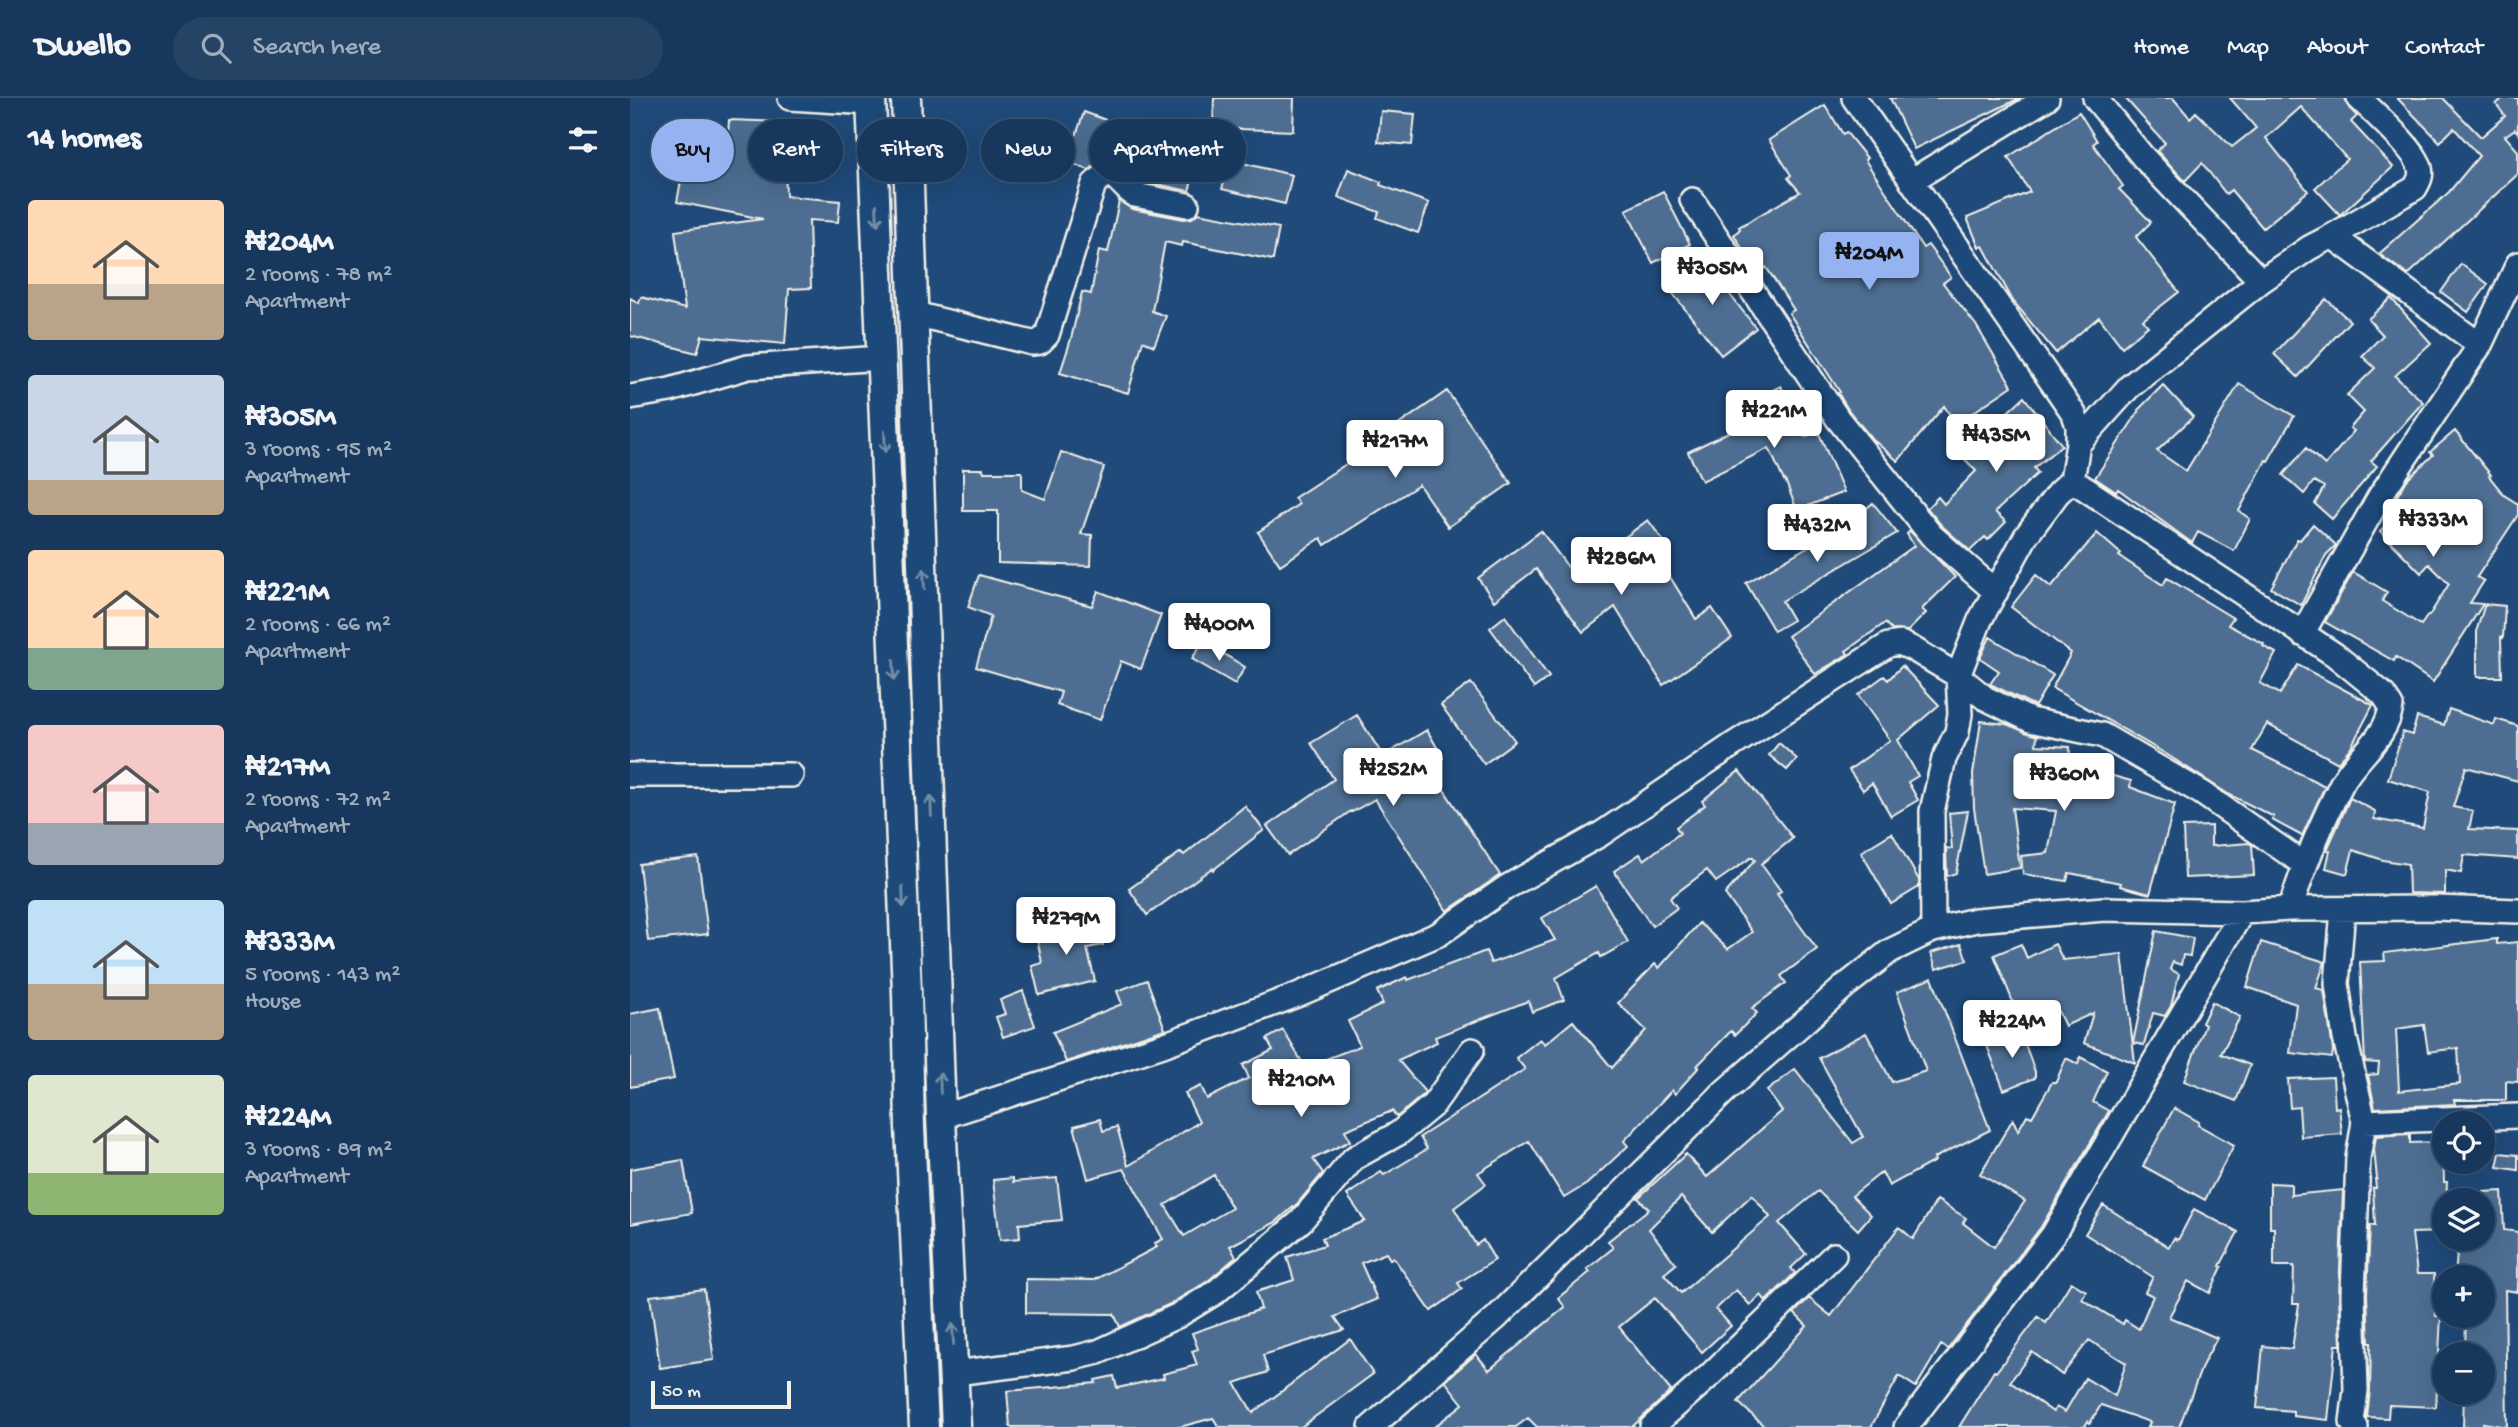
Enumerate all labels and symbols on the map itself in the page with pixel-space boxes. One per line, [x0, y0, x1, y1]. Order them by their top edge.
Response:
one-way arrow [870, 203, 883, 226]
pin: ₦204M [1820, 232, 1918, 292]
pin: ₦305M [1663, 248, 1761, 307]
pin: ₦221M [1725, 390, 1823, 450]
pin: ₦435M [1947, 414, 2045, 474]
pin: ₦217M [1346, 420, 1444, 480]
one-way arrow [879, 431, 892, 454]
pin: ₦333M [2384, 500, 2482, 559]
pin: ₦432M [1768, 504, 1866, 564]
pin: ₦286M [1572, 538, 1670, 597]
one-way arrow [917, 568, 930, 591]
pin: ₦400M [1170, 603, 1268, 663]
one-way arrow [888, 658, 901, 681]
pin: ₦252M [1344, 748, 1442, 808]
pin: ₦360M [2015, 754, 2113, 813]
one-way arrow [925, 795, 938, 818]
one-way arrow [896, 885, 909, 908]
pin: ₦279M [1017, 898, 1115, 957]
pin: ₦224M [1963, 1000, 2061, 1060]
pin: ₦210M [1252, 1060, 1350, 1119]
one-way arrow [934, 1071, 947, 1094]
one-way arrow [946, 1324, 959, 1346]
scale bar [651, 1378, 791, 1410]

